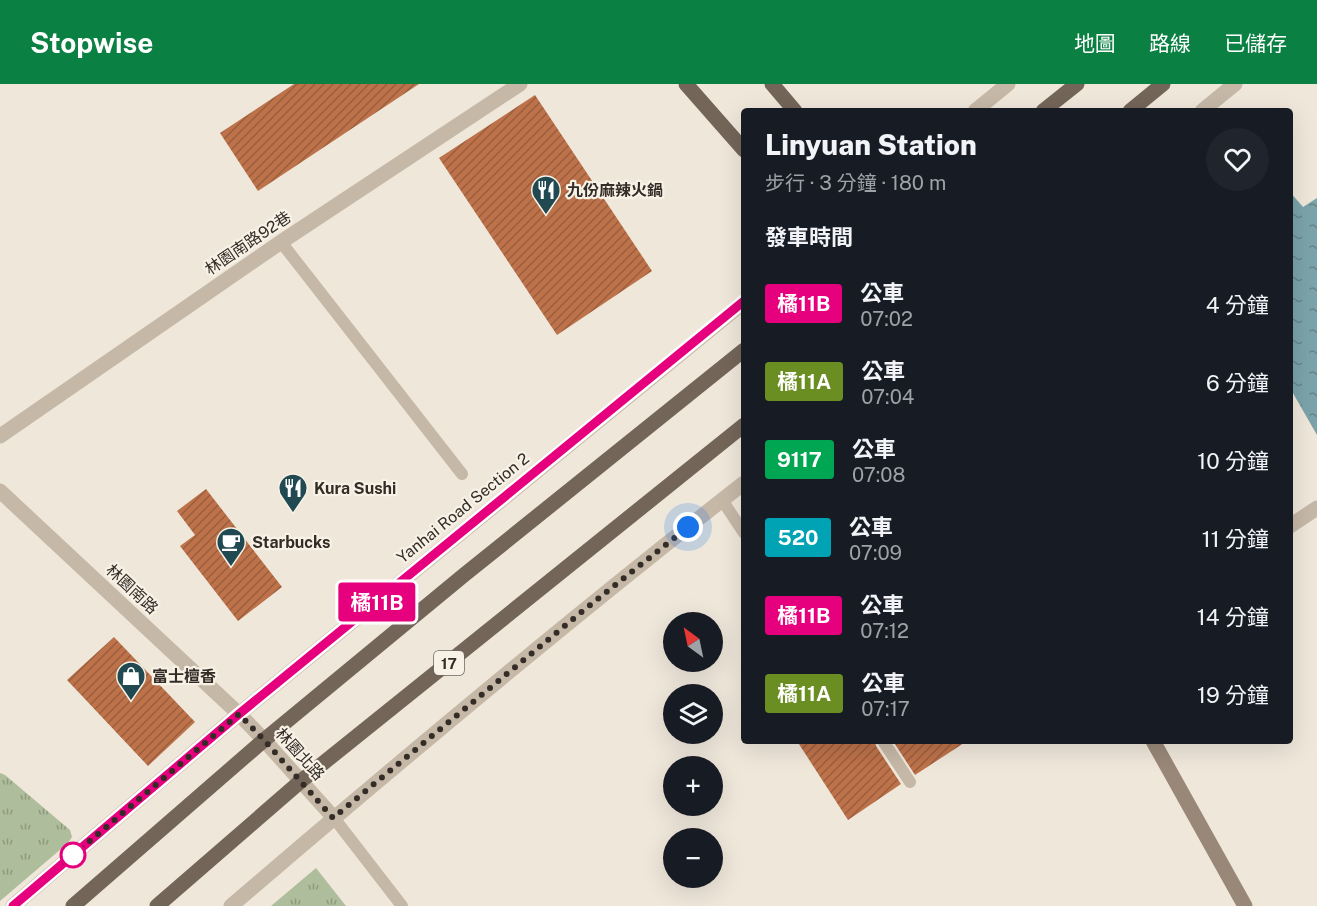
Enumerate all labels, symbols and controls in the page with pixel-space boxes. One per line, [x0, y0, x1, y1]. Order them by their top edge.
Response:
text: Stopwise [30, 26, 153, 59]
text: 地圖 [1074, 31, 1116, 56]
text: 路線 [1149, 31, 1191, 56]
text: 已儲存 [1224, 31, 1287, 56]
text: Linyuan Station [765, 128, 977, 161]
button: heart [1206, 128, 1269, 191]
text: 步行 · 3 分鐘 · 180 m [765, 171, 946, 195]
restaurant icon: 九份麻辣火鍋 [530, 174, 562, 216]
place label: 九份麻辣火鍋 [567, 181, 663, 200]
street label: 林園南路92巷 [201, 207, 295, 279]
text: 發車時間 [765, 224, 853, 250]
text: 公車 [860, 280, 904, 306]
text: 橘11B [777, 291, 830, 316]
text: 4 分鐘 [1206, 292, 1269, 318]
text: 07:02 [860, 307, 913, 331]
text: 公車 [861, 358, 905, 384]
text: 橘11A [777, 369, 831, 394]
text: 6 分鐘 [1206, 370, 1269, 396]
text: 07:04 [861, 385, 914, 409]
text: 公車 [852, 436, 896, 462]
text: 9117 [777, 447, 822, 472]
text: 10 分鐘 [1197, 448, 1269, 474]
street label: Yanhai Road Section 2 [393, 449, 533, 567]
text: 07:08 [852, 463, 905, 487]
restaurant icon: Kura Sushi [277, 472, 309, 514]
place label: Kura Sushi [314, 479, 396, 498]
your location [673, 512, 703, 542]
text: 公車 [849, 514, 893, 540]
text: 520 [777, 525, 819, 550]
cafe icon: Starbucks [215, 526, 247, 568]
text: 11 分鐘 [1202, 526, 1269, 552]
place label: Starbucks [252, 533, 330, 552]
text: 07:09 [849, 541, 902, 565]
street label: 林園南路 [102, 560, 162, 618]
line badge: 橘11B [335, 582, 419, 622]
text: 橘11B [350, 590, 404, 615]
text: 公車 [860, 592, 904, 618]
text: 橘11B [777, 603, 830, 628]
text: 14 分鐘 [1197, 604, 1269, 630]
north arrow [663, 612, 723, 672]
map controls [663, 612, 723, 888]
text: 07:12 [860, 619, 909, 643]
road number: 17 [434, 651, 464, 675]
shop icon: 富士檀香 [115, 660, 147, 702]
place label: 富士檀香 [152, 667, 216, 686]
text: 公車 [861, 670, 905, 696]
text: 橘11A [777, 681, 831, 706]
text: 19 分鐘 [1197, 682, 1269, 708]
button: layers [663, 684, 723, 744]
text: 07:17 [861, 697, 910, 721]
street label: 林園北路 [272, 724, 328, 784]
button: + [663, 756, 723, 816]
button: − [663, 828, 723, 888]
unlabelled marker [60, 842, 86, 868]

